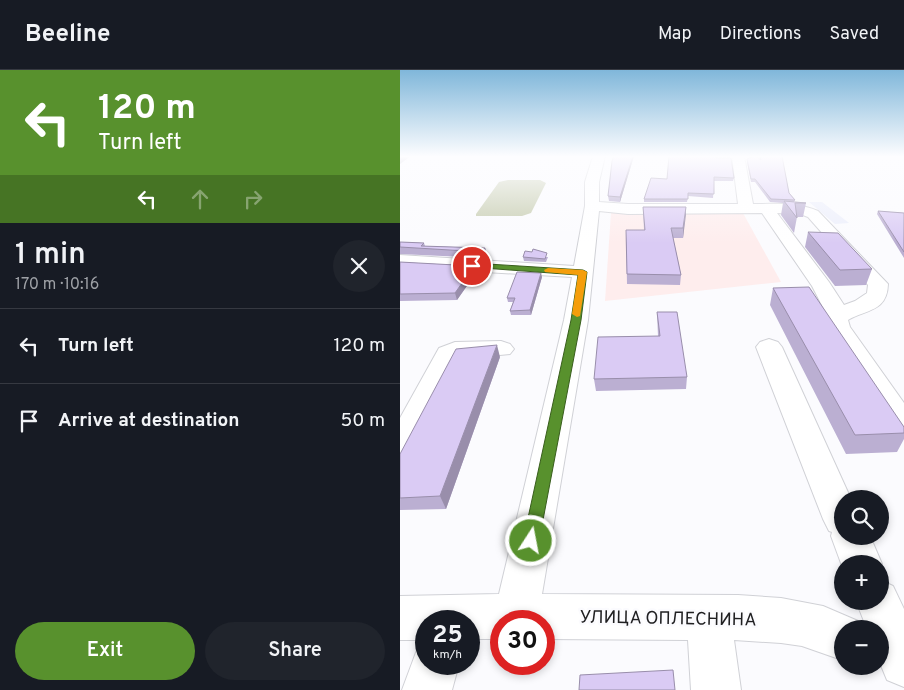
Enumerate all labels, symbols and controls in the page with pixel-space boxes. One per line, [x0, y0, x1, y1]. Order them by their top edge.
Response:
text: Beeline [25, 20, 110, 50]
text: Map [658, 23, 692, 46]
text: Directions [720, 23, 802, 46]
text: Saved [830, 23, 879, 46]
text: 120 m [98, 87, 196, 131]
icon: left [15, 90, 80, 155]
text: Turn left [98, 130, 181, 157]
icon: left [133, 185, 161, 213]
icon: ahead [186, 185, 214, 213]
icon: right [239, 185, 267, 213]
text: 1 min [15, 237, 86, 274]
button: close [333, 240, 385, 292]
pin [451, 245, 493, 287]
icon: arrive [458, 252, 486, 280]
text: 170 m · 10:16 [15, 275, 99, 295]
icon: left [15, 332, 43, 360]
text: Turn left [58, 334, 134, 358]
text: 120 m [334, 334, 385, 358]
icon: arrive [15, 407, 43, 435]
text: Arrive at destination [58, 409, 239, 433]
text: 50 m [340, 409, 385, 433]
map controls [834, 490, 889, 675]
button: search [834, 490, 889, 545]
position arrow [504, 514, 556, 566]
button: + [834, 555, 889, 610]
street label: УЛИЦА ОПЛЕСНИНА [579, 606, 757, 633]
speed limit sign: 30 [490, 610, 555, 675]
text: 25 [432, 620, 463, 652]
button: − [834, 620, 889, 675]
button: Exit [15, 622, 195, 680]
button: Share [205, 622, 385, 680]
text: km/h [433, 647, 462, 663]

